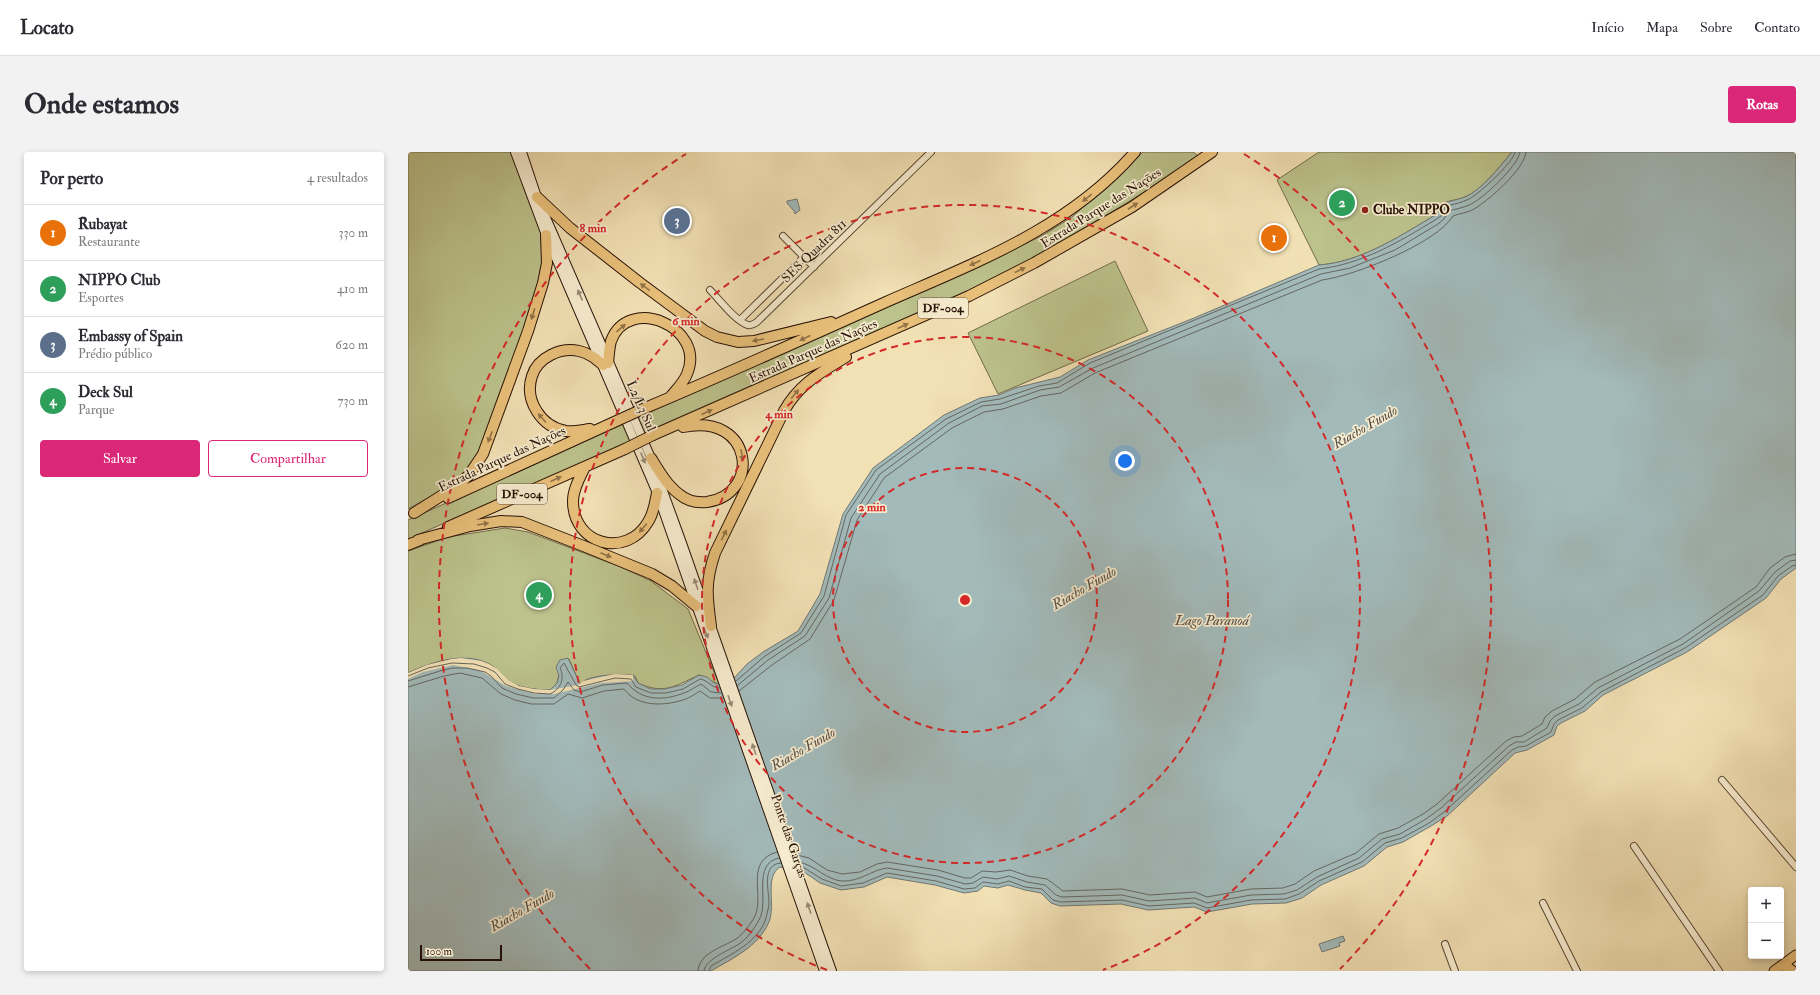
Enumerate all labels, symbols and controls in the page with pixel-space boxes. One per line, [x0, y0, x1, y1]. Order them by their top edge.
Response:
text: Locato [20, 16, 74, 40]
text: Início [1591, 19, 1624, 36]
text: Mapa [1646, 19, 1678, 36]
text: Sobre [1700, 19, 1732, 36]
text: Contato [1754, 19, 1800, 36]
button: Rotas [1728, 86, 1796, 123]
text: Onde estamos [24, 87, 179, 122]
street label: Estrada Parque das Nações [1038, 164, 1165, 252]
text: Por perto [40, 168, 103, 189]
text: 4 resultados [307, 170, 368, 186]
pin: 2 [1329, 188, 1355, 218]
one-way arrow [1082, 194, 1093, 203]
one-way arrow [1127, 202, 1139, 209]
place label: Clube NIPPO [1373, 202, 1450, 218]
marker: Clube NIPPO [1360, 205, 1370, 215]
pin: 3 [664, 206, 690, 236]
text: Rubayat [78, 215, 127, 234]
street label: SES Quadra 811 [778, 216, 850, 286]
text: 8 min [580, 221, 607, 236]
pin: 1 [1261, 223, 1287, 253]
text: 1 [51, 225, 55, 241]
text: 330 m [339, 225, 368, 241]
text: Restaurante [78, 234, 140, 250]
one-way arrow [968, 260, 980, 266]
one-way arrow [1015, 267, 1026, 273]
text: NIPPO Club [78, 271, 160, 290]
text: 2 [50, 281, 56, 297]
text: 410 m [337, 281, 368, 297]
one-way arrow [640, 283, 651, 291]
text: Esportes [78, 290, 124, 306]
one-way arrow [577, 290, 583, 301]
road number: DF-004 [918, 298, 968, 318]
one-way arrow [530, 309, 536, 321]
text: 6 min [672, 314, 700, 329]
street label: Estrada Parque das Nações [746, 315, 880, 387]
one-way arrow [616, 323, 627, 332]
one-way arrow [897, 323, 908, 329]
text: Embassy of Spain [78, 327, 183, 346]
one-way arrow [798, 336, 810, 342]
text: 3 [51, 337, 56, 353]
text: 620 m [335, 337, 368, 353]
one-way arrow [752, 337, 765, 343]
text: Prédio público [78, 346, 152, 362]
street label: L2/L3 Sul [623, 378, 660, 434]
text: Deck Sul [78, 383, 133, 402]
one-way arrow [790, 388, 799, 399]
text: 4 [49, 393, 57, 409]
text: 730 m [338, 393, 368, 409]
text: Parque [78, 402, 114, 418]
water label: Riacho Fundo [1329, 402, 1400, 453]
text: 4 min [764, 407, 794, 422]
one-way arrow [701, 409, 712, 415]
one-way arrow [537, 412, 546, 423]
street label: Estrada Parque das Nações [436, 422, 569, 496]
one-way arrow [486, 431, 492, 443]
button: Salvar [40, 440, 200, 477]
button: Compartilhar [208, 440, 368, 477]
one-way arrow [739, 449, 745, 461]
your location [1115, 451, 1135, 471]
one-way arrow [640, 453, 646, 464]
one-way arrow [551, 476, 562, 482]
road number: DF-004 [497, 484, 547, 504]
text: 2 min [858, 500, 886, 515]
one-way arrow [477, 521, 489, 527]
one-way arrow [639, 523, 648, 534]
one-way arrow [721, 529, 727, 540]
one-way arrow [601, 552, 612, 558]
water label: Riacho Fundo [1048, 563, 1119, 614]
one-way arrow [693, 578, 699, 590]
pin: 4 [526, 580, 552, 610]
centre of rings [958, 593, 972, 607]
water label: Lago Paranoá [1174, 612, 1251, 629]
one-way arrow [703, 628, 709, 640]
one-way arrow [727, 695, 733, 707]
water label: Riacho Fundo [767, 724, 838, 775]
one-way arrow [751, 742, 757, 754]
street label: Ponte das Garças [767, 792, 811, 881]
water label: Riacho Fundo [486, 885, 557, 936]
map controls [1748, 887, 1784, 959]
button: + [1748, 887, 1784, 923]
one-way arrow [806, 902, 812, 914]
button: − [1748, 923, 1784, 959]
scale bar [420, 943, 502, 962]
text: 100 m [426, 945, 452, 958]

